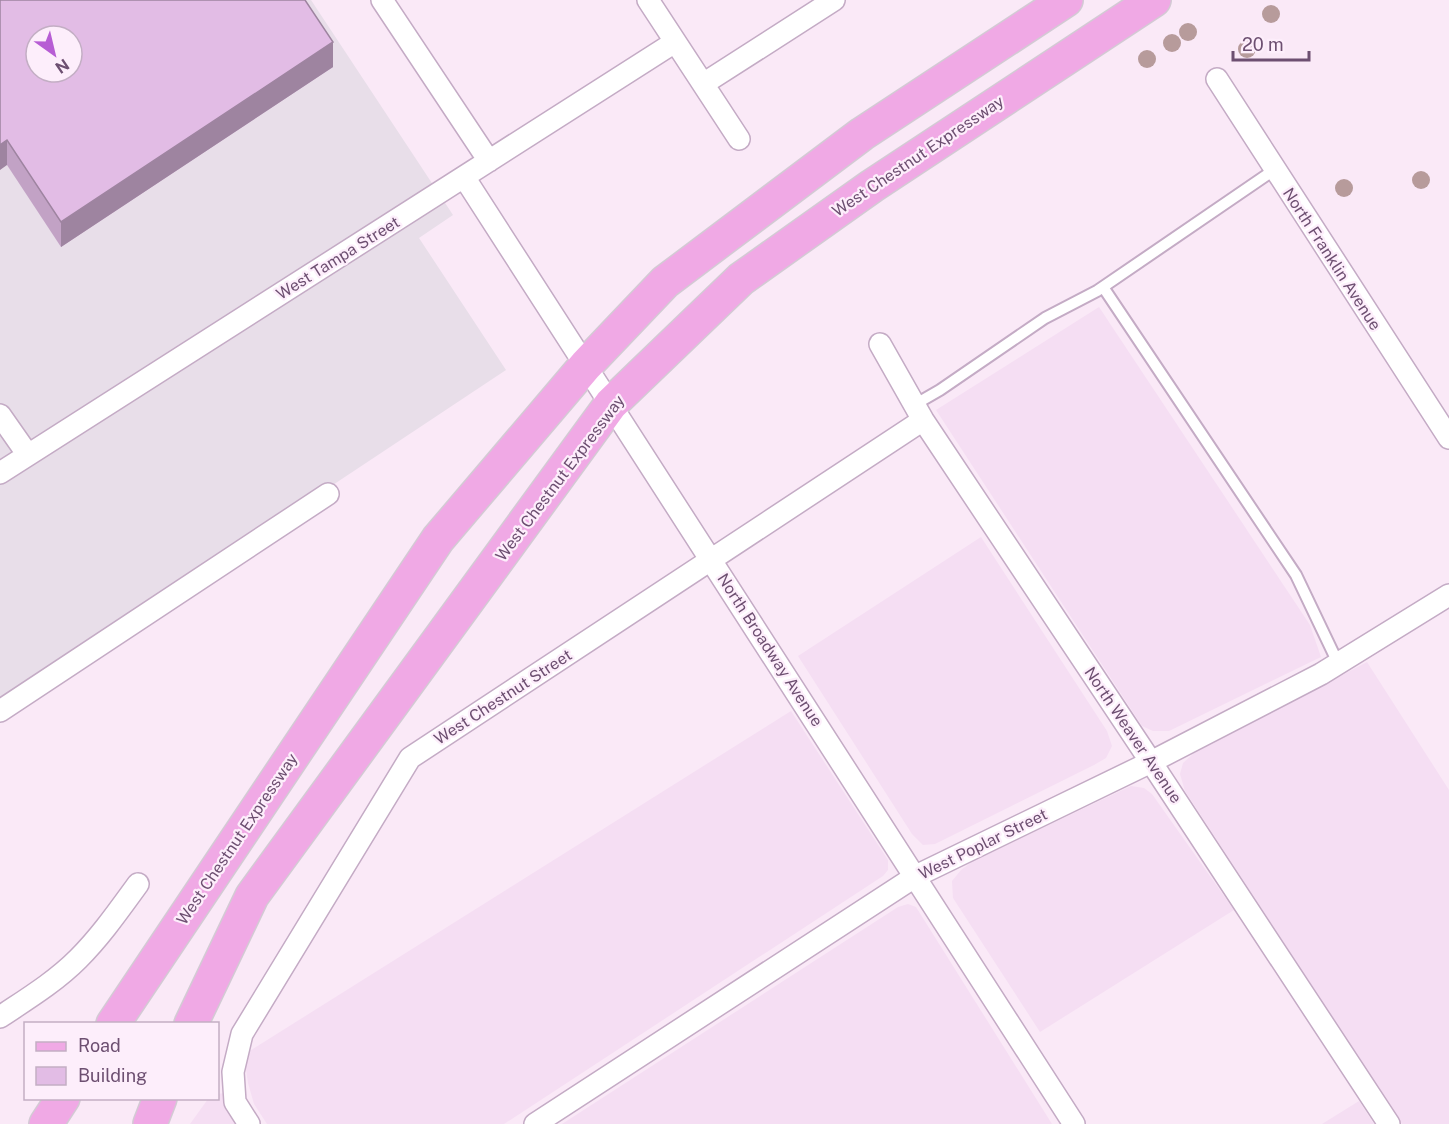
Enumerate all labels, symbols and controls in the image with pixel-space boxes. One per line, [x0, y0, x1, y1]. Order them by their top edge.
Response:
north arrow [24, 24, 84, 84]
scale bar [1233, 24, 1310, 62]
text: 20 m [1242, 34, 1284, 55]
text: N [52, 55, 73, 77]
street label: West Chestnut Expressway [829, 91, 1008, 221]
street label: North Franklin Avenue [1279, 184, 1385, 334]
street label: West Tampa Street [273, 212, 403, 304]
street label: West Chestnut Expressway [491, 391, 629, 565]
street label: North Broadway Avenue [713, 570, 827, 730]
street label: West Chestnut Street [431, 645, 575, 749]
street label: North Weaver Avenue [1080, 663, 1186, 807]
street label: West Chestnut Expressway [172, 749, 302, 928]
street label: West Poplar Street [916, 805, 1050, 883]
legend [24, 1022, 219, 1100]
text: Road [78, 1035, 121, 1056]
text: Building [78, 1065, 147, 1086]

